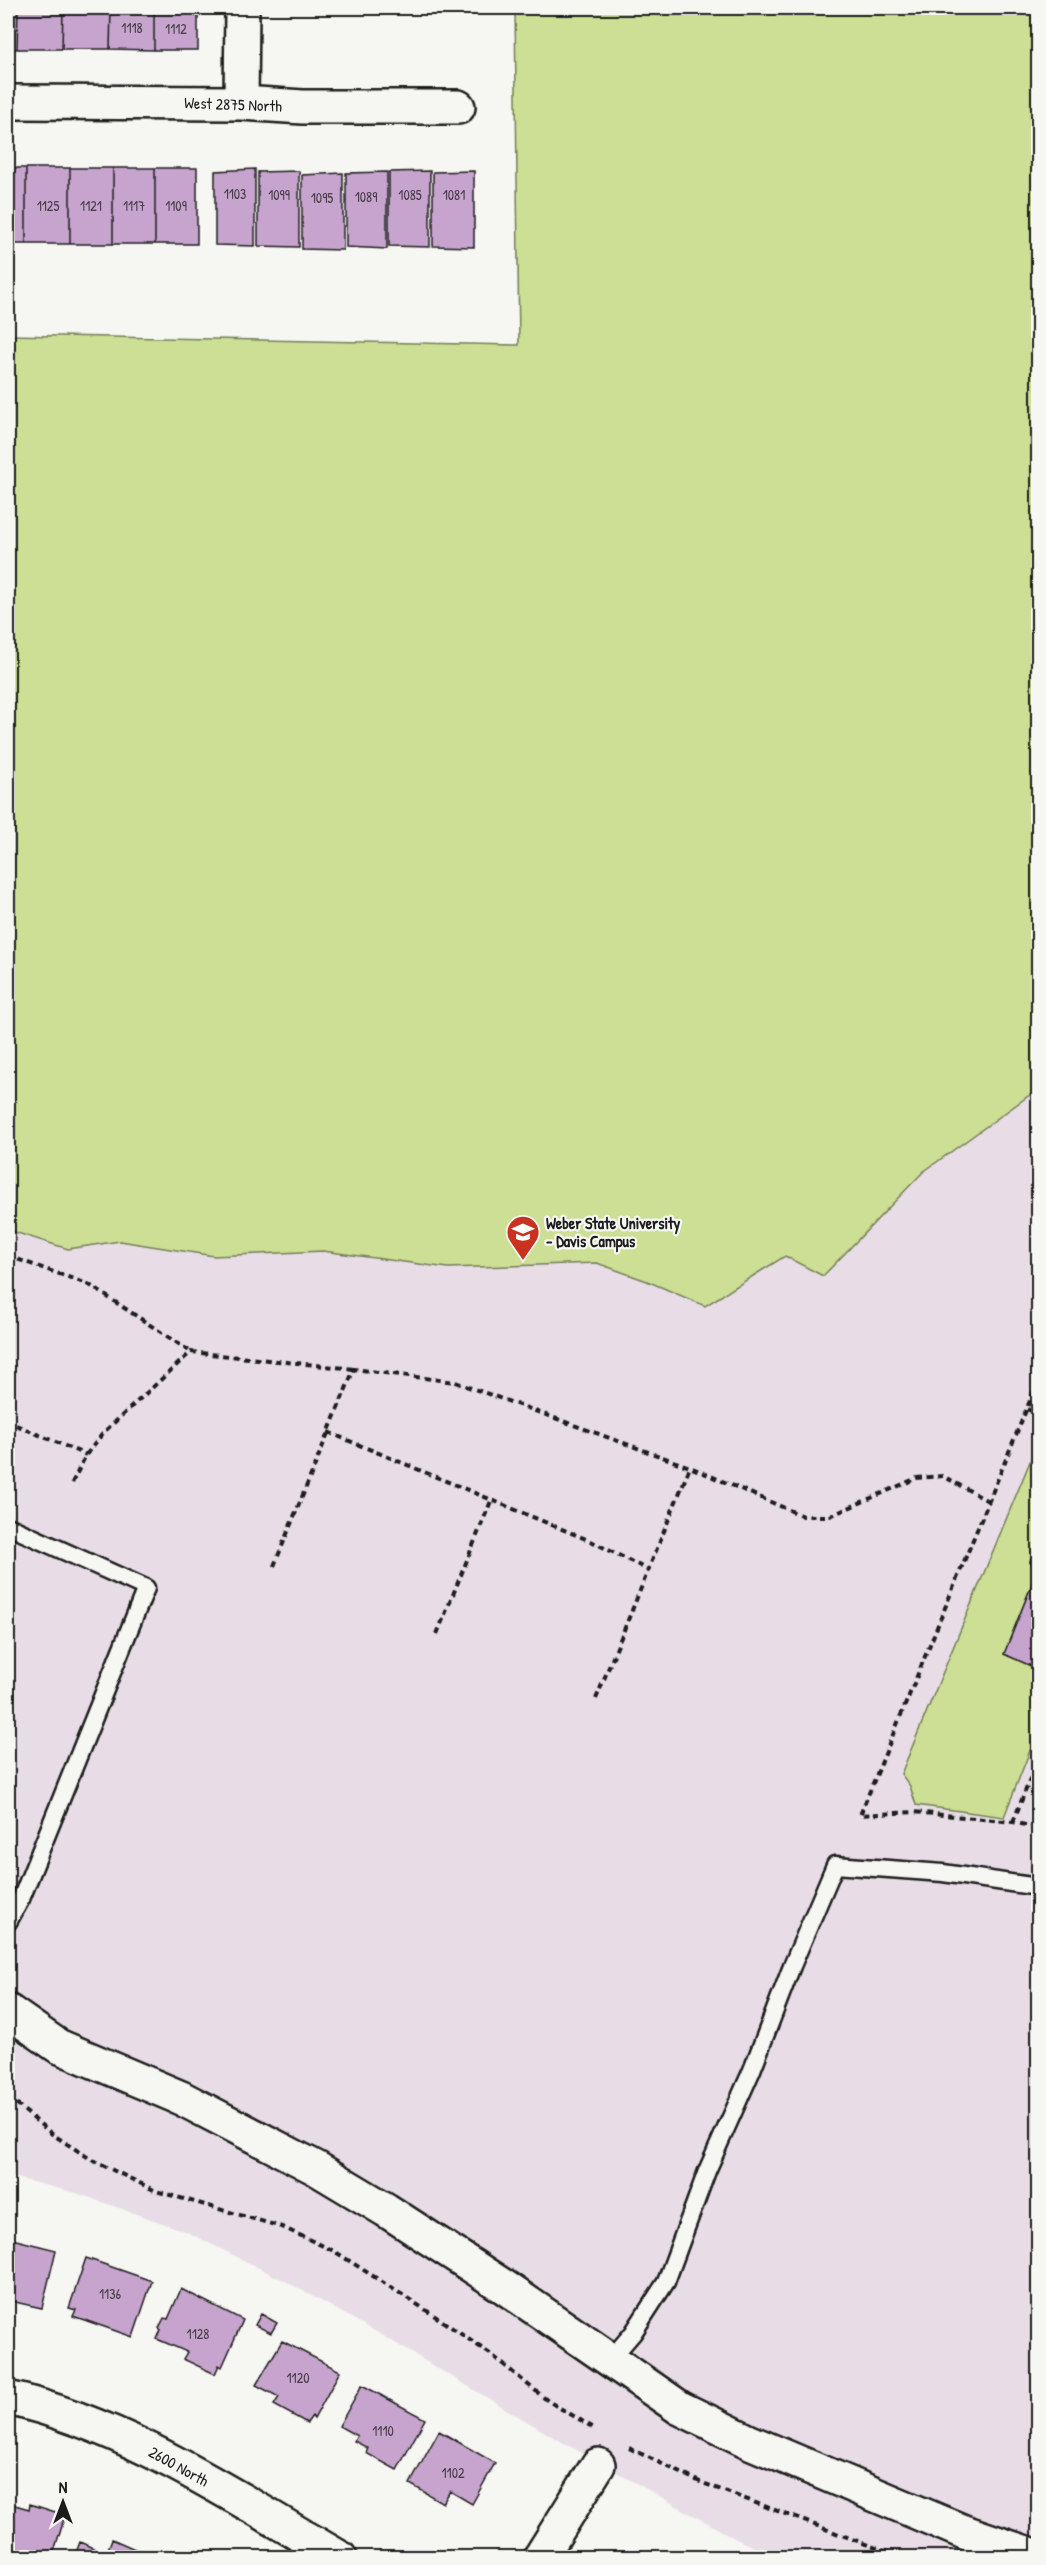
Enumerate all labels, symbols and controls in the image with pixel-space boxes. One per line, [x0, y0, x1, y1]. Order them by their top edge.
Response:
house number: 1118 [121, 18, 143, 37]
house number: 1112 [165, 19, 187, 38]
street label: West 2875 North [184, 91, 282, 117]
house number: 1103 [224, 184, 246, 203]
house number: 1099 [268, 185, 290, 204]
house number: 1085 [398, 185, 422, 204]
house number: 1081 [443, 185, 465, 204]
house number: 1089 [355, 187, 377, 206]
house number: 1095 [311, 188, 333, 207]
house number: 1125 [37, 196, 59, 215]
house number: 1121 [80, 196, 102, 215]
house number: 1117 [123, 196, 145, 215]
house number: 1109 [165, 196, 187, 215]
place label: Weber State University - Davis Campus [546, 1212, 680, 1253]
school or university icon: Weber State University - Davis Campus [505, 1214, 541, 1261]
house number: 1136 [99, 2284, 121, 2303]
house number: 1128 [187, 2324, 209, 2343]
house number: 1120 [287, 2368, 310, 2387]
house number: 1110 [372, 2421, 394, 2440]
street label: 2600 North [145, 2441, 213, 2492]
house number: 1102 [442, 2463, 465, 2482]
north arrow [33, 2472, 93, 2532]
text: N [59, 2476, 68, 2498]

